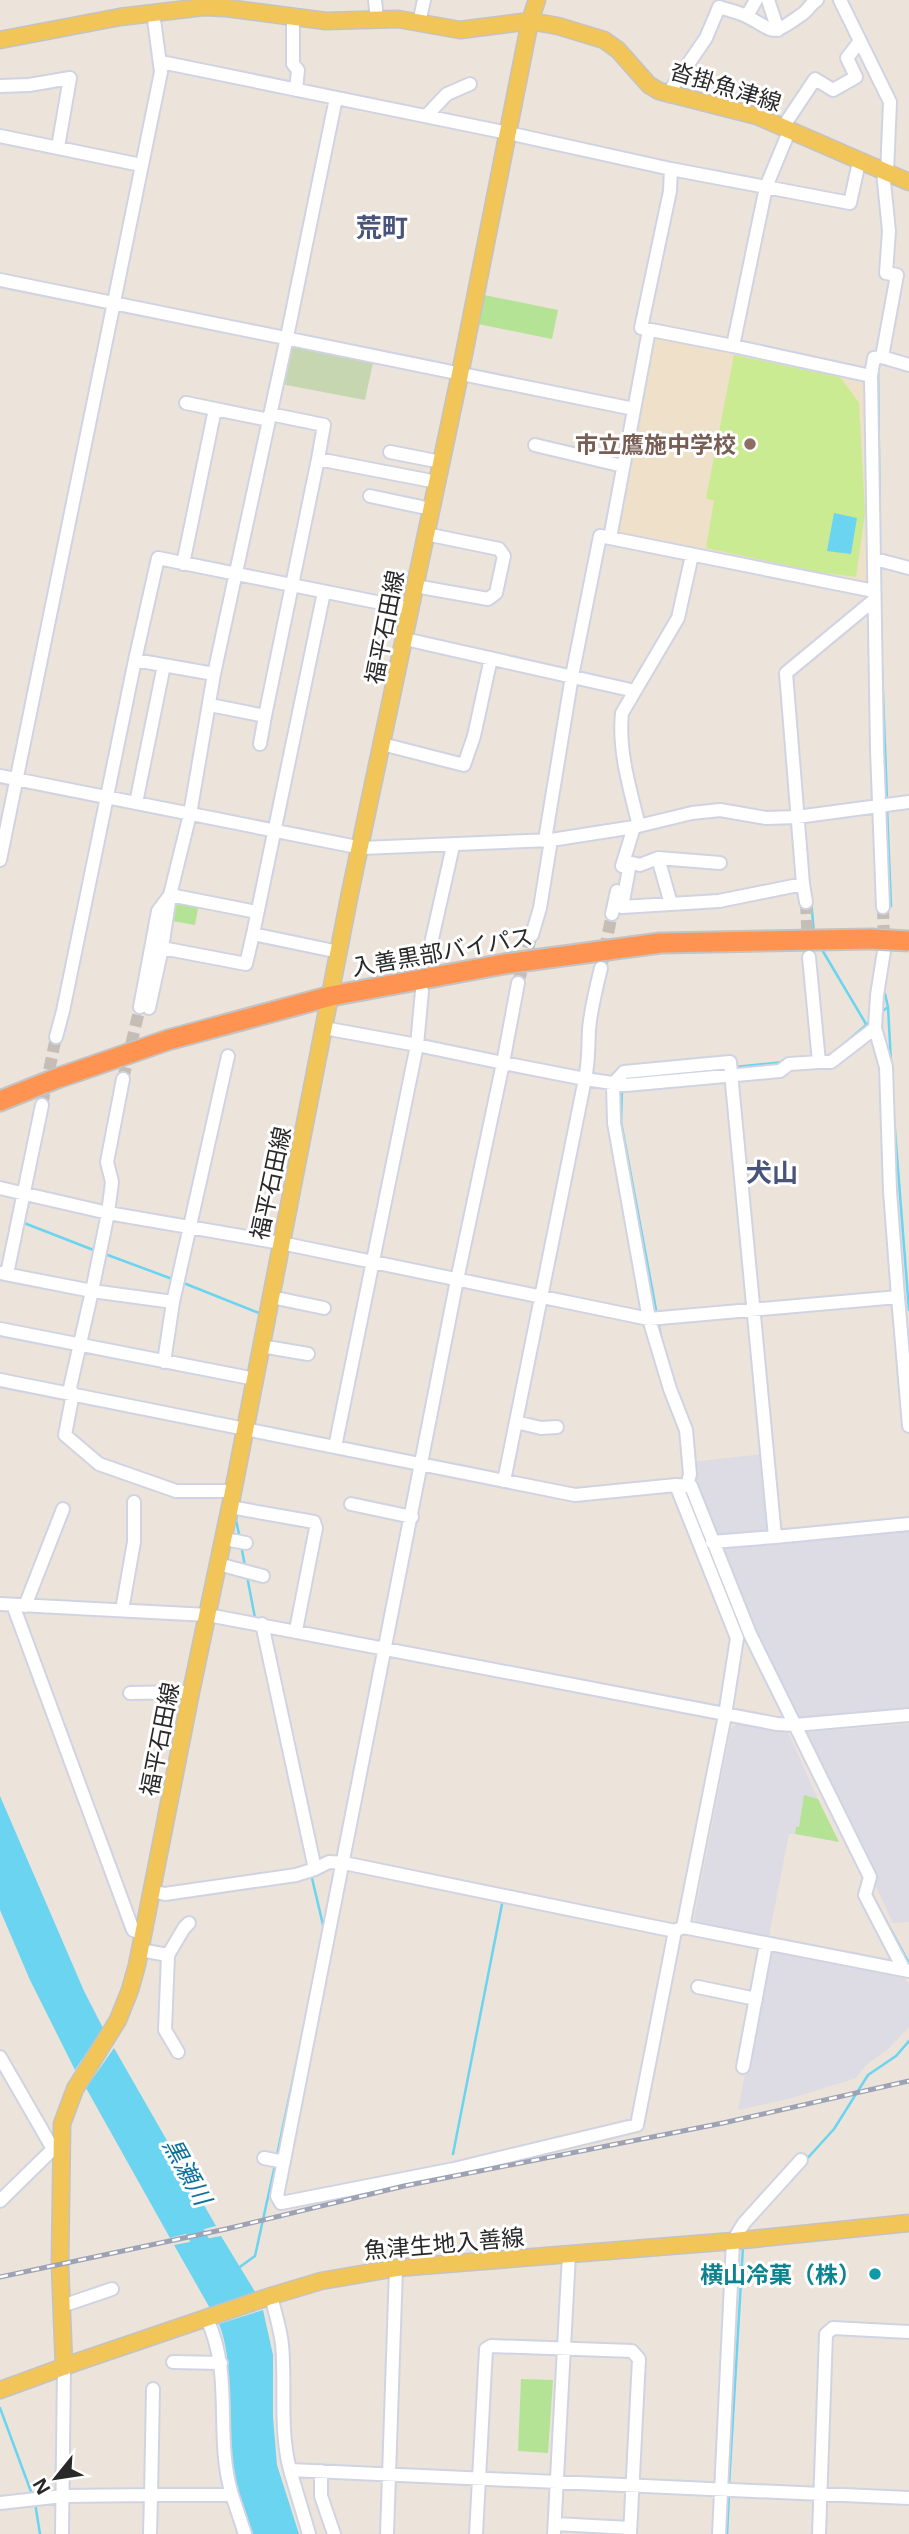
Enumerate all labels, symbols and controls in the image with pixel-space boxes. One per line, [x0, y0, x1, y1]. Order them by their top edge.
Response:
street label: 沓掛魚津線 [666, 54, 786, 118]
district label: 荒町 [356, 209, 408, 245]
place label: 市立鷹施中学校 [575, 428, 736, 460]
marker: 市立鷹施中学校 [742, 436, 758, 452]
street label: 福平石田線 [357, 568, 411, 686]
street label: 入善黒部バイパス [349, 919, 535, 983]
street label: 福平石田線 [242, 1123, 298, 1243]
district label: 犬山 [746, 1154, 798, 1190]
street label: 福平石田線 [132, 1680, 186, 1798]
water label: 黒瀬川 [156, 2132, 221, 2213]
street label: 魚津生地入善線 [362, 2220, 526, 2266]
place label: 横山冷菓（株） [700, 2258, 861, 2290]
marker: 横山冷菓（株） [867, 2266, 883, 2282]
north arrow [21, 2443, 91, 2513]
text: N [26, 2473, 56, 2500]

